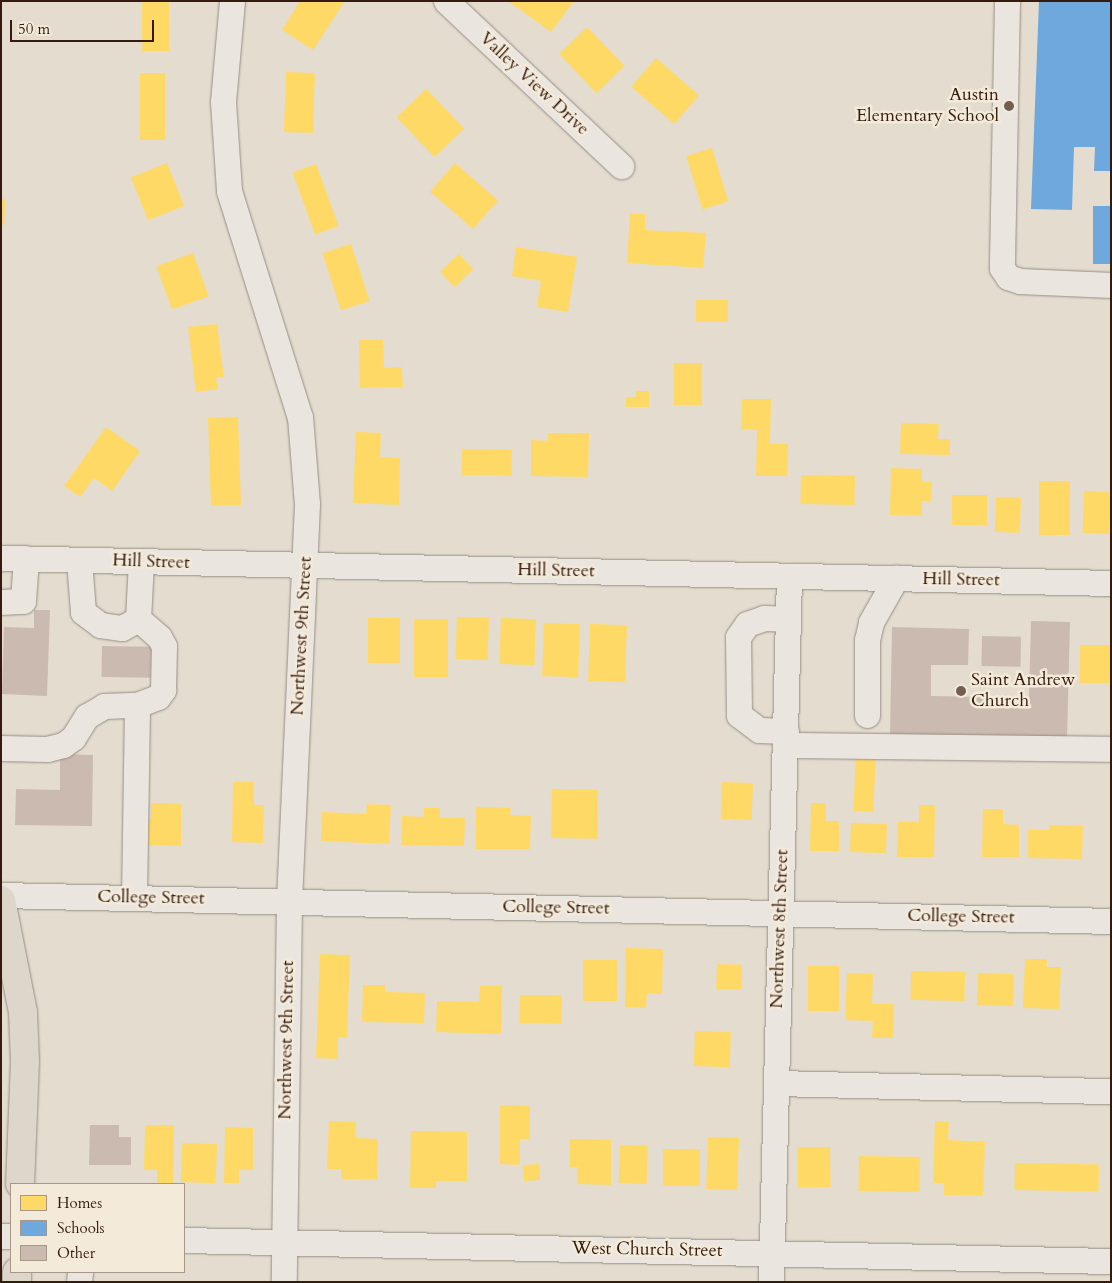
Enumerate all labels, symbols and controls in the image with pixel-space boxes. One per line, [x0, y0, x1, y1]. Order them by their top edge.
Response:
scale bar [12, 10, 156, 42]
text: 50 m [18, 19, 50, 39]
street label: Valley View Drive [475, 28, 593, 140]
place label: Austin Elementary School [856, 85, 999, 128]
marker: Austin Elementary School [1003, 100, 1015, 112]
street label: Hill Street [112, 550, 190, 574]
street label: Northwest 9th Street [287, 556, 317, 716]
street label: Hill Street [517, 560, 595, 582]
street label: Hill Street [922, 569, 1000, 591]
place label: Saint Andrew Church [971, 670, 1075, 712]
marker: Saint Andrew Church [955, 685, 967, 697]
street label: Northwest 8th Street [766, 849, 794, 1009]
street label: College Street [97, 886, 205, 910]
street label: College Street [502, 896, 610, 920]
street label: College Street [907, 905, 1015, 929]
street label: Northwest 9th Street [275, 960, 299, 1120]
legend [10, 1183, 185, 1273]
text: Homes [57, 1193, 102, 1213]
text: Schools [57, 1218, 105, 1238]
street label: West Church Street [571, 1238, 723, 1262]
text: Other [57, 1243, 95, 1263]

